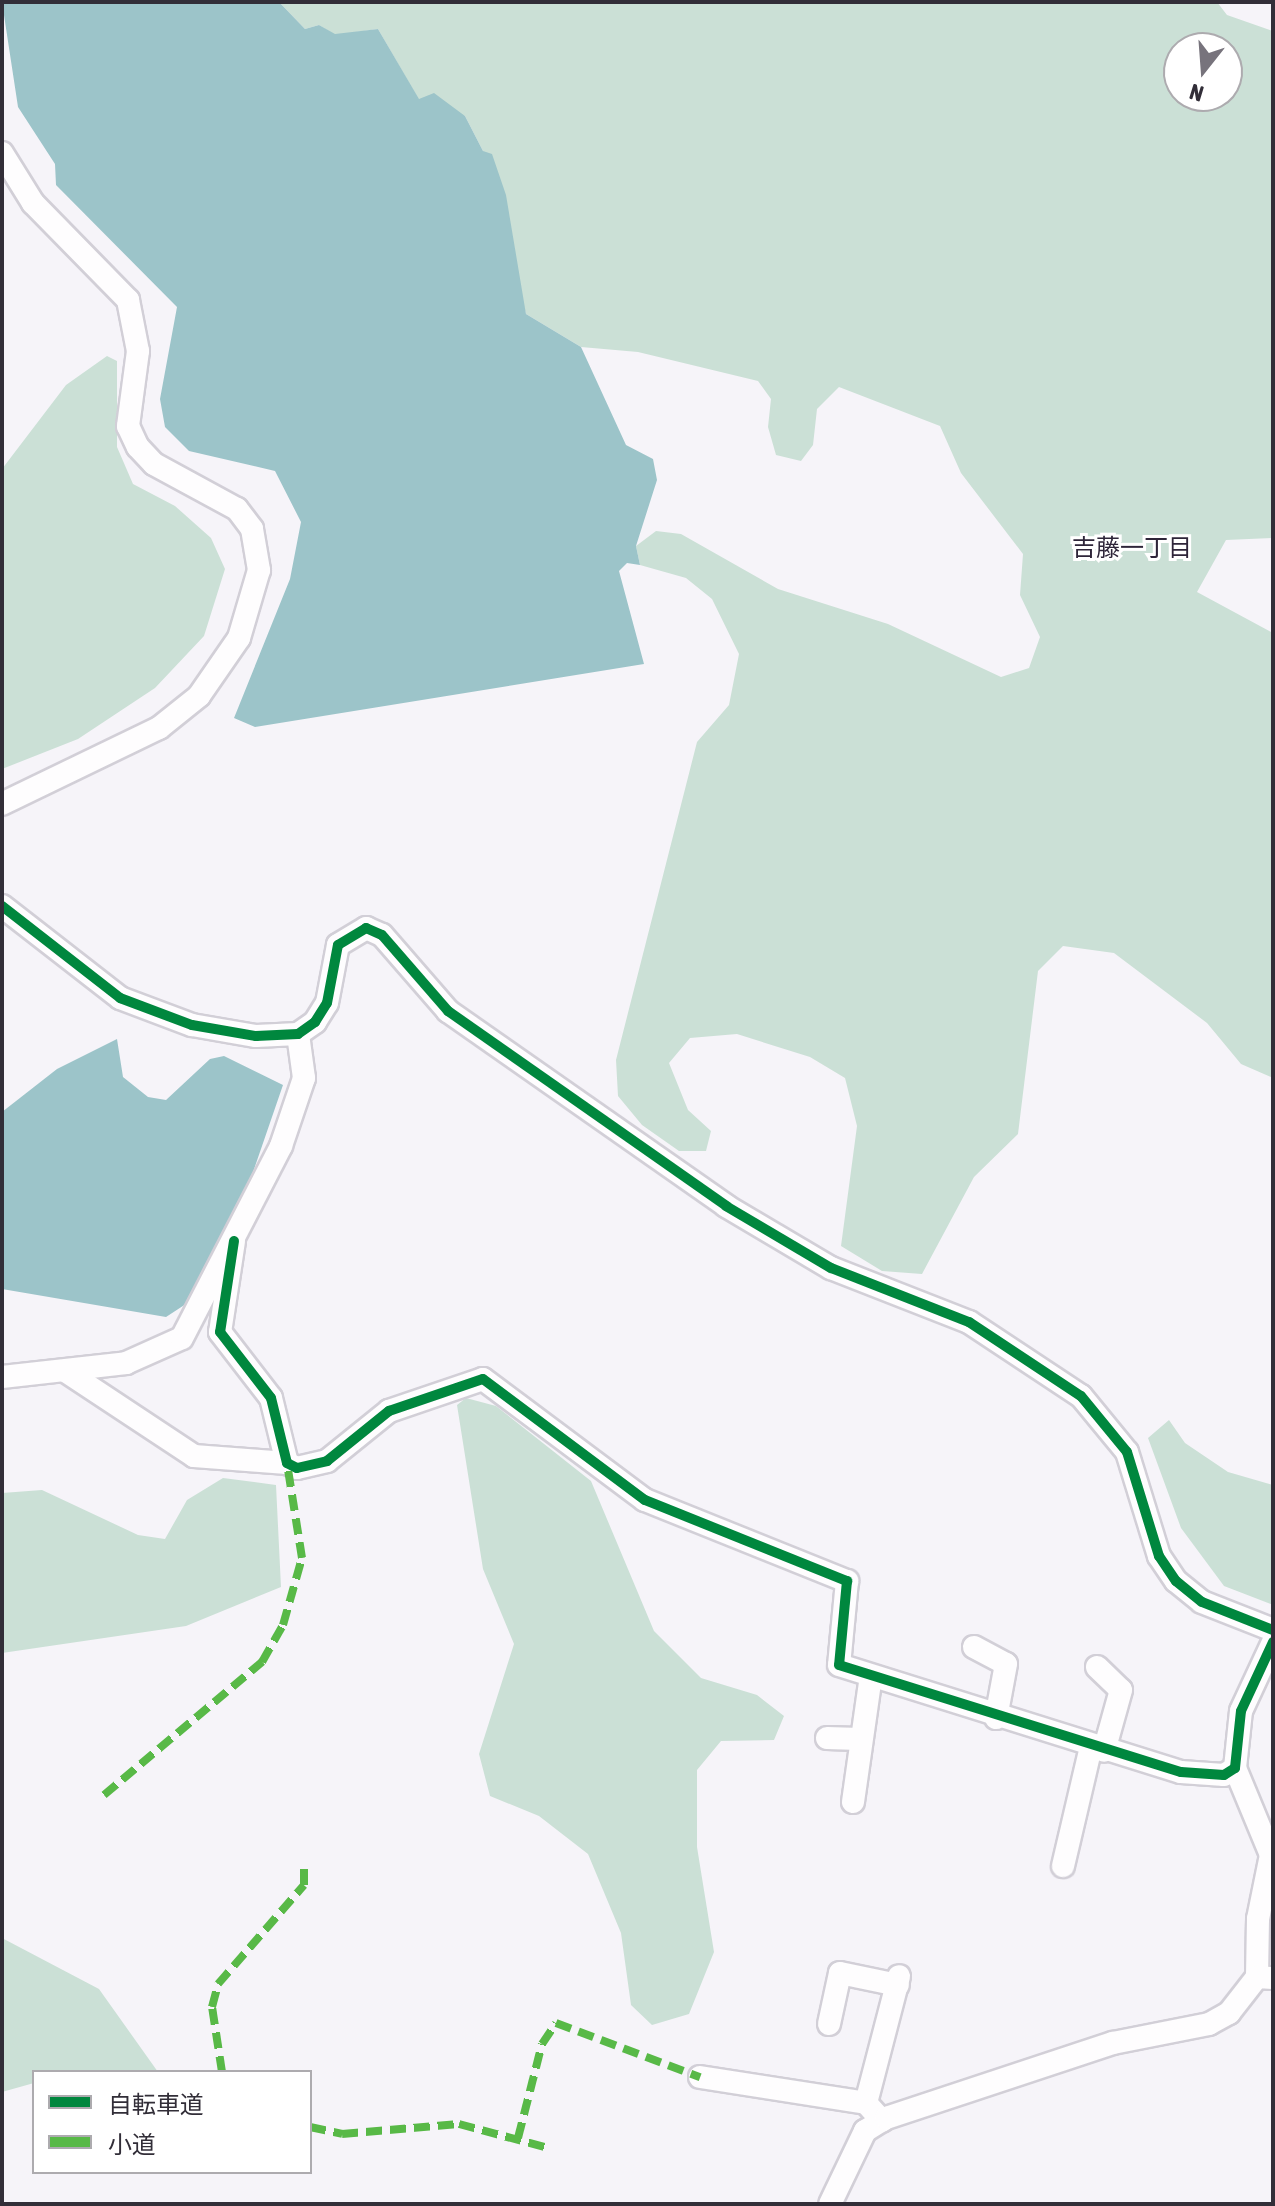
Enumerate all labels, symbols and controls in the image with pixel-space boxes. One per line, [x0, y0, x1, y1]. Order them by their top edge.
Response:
north arrow [1163, 32, 1243, 112]
text: N [1187, 79, 1207, 107]
district label: 吉藤一丁目 [1072, 534, 1192, 562]
legend [32, 2070, 312, 2174]
text: 自転車道 [108, 2091, 204, 2118]
text: 小道 [108, 2131, 156, 2158]

